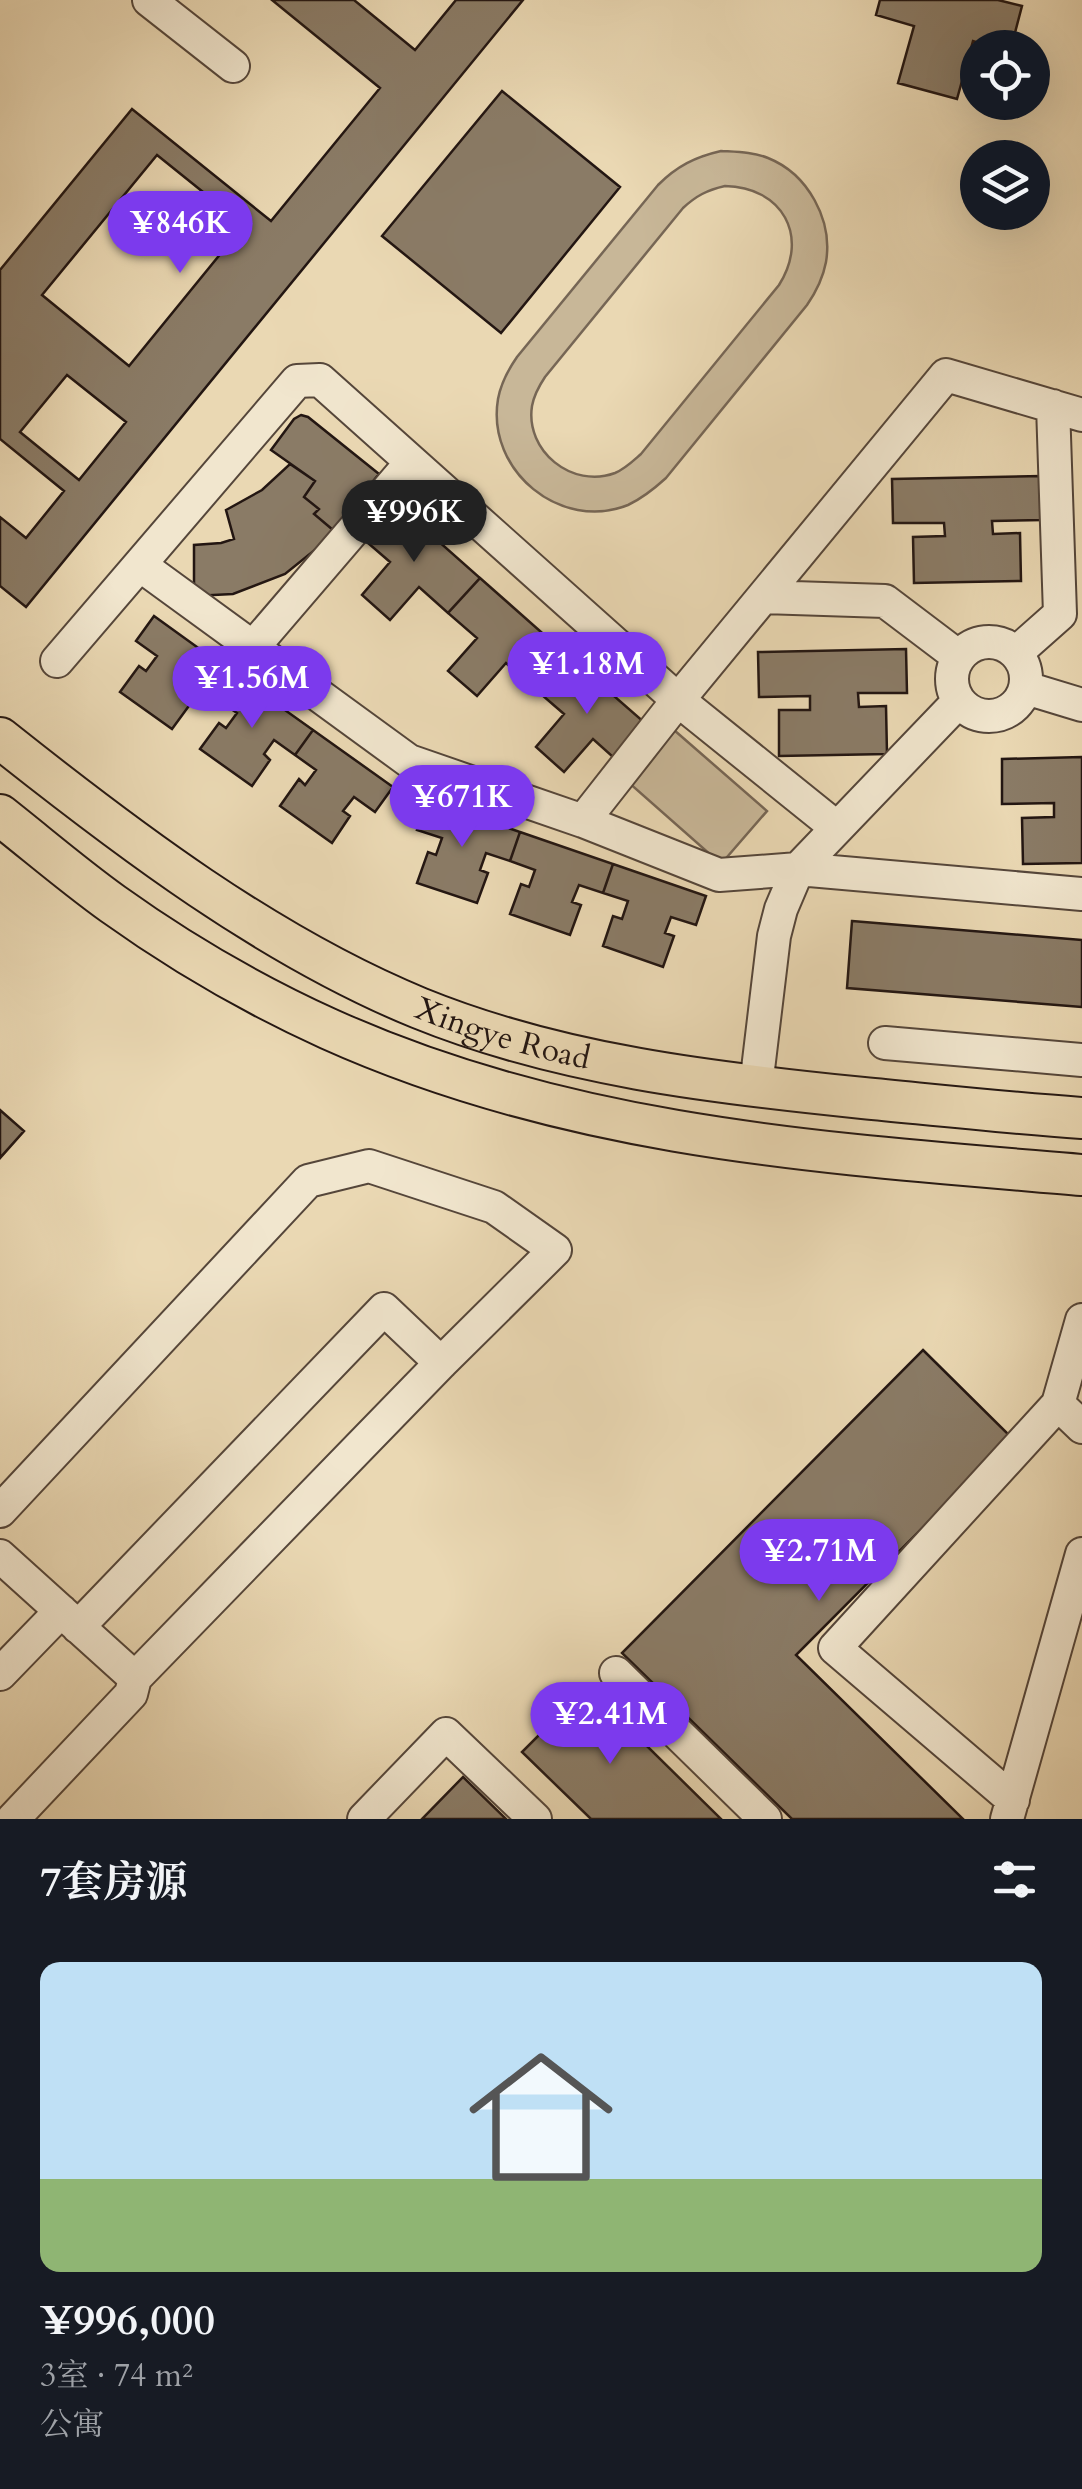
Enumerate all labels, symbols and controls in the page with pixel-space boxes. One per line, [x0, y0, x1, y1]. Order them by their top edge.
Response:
map controls [960, 30, 1050, 230]
button: locate [960, 30, 1050, 120]
button: layers [960, 140, 1050, 230]
pin: ¥846K [110, 191, 250, 276]
text: ¥846K [130, 201, 230, 245]
pin: ¥996K [344, 480, 484, 565]
text: ¥996K [364, 490, 464, 534]
pin: ¥1.18M [506, 632, 668, 717]
text: ¥1.18M [529, 642, 645, 686]
pin: ¥1.56M [171, 646, 333, 731]
text: ¥1.56M [194, 656, 310, 700]
pin: ¥671K [392, 765, 532, 850]
text: ¥671K [412, 775, 512, 819]
street label: Xingye Road [409, 987, 594, 1081]
pin: ¥2.71M [738, 1519, 900, 1604]
text: ¥2.71M [761, 1529, 877, 1573]
pin: ¥2.41M [529, 1682, 691, 1767]
text: ¥2.41M [552, 1692, 668, 1736]
icon: filters [987, 1852, 1042, 1907]
text: 7套房源 [40, 1854, 188, 1911]
icon: home [451, 2027, 631, 2207]
text: ¥996,000 [40, 2292, 215, 2349]
text: 3室 · 74 m² [40, 2354, 193, 2398]
text: 公寓 [40, 2403, 104, 2447]

